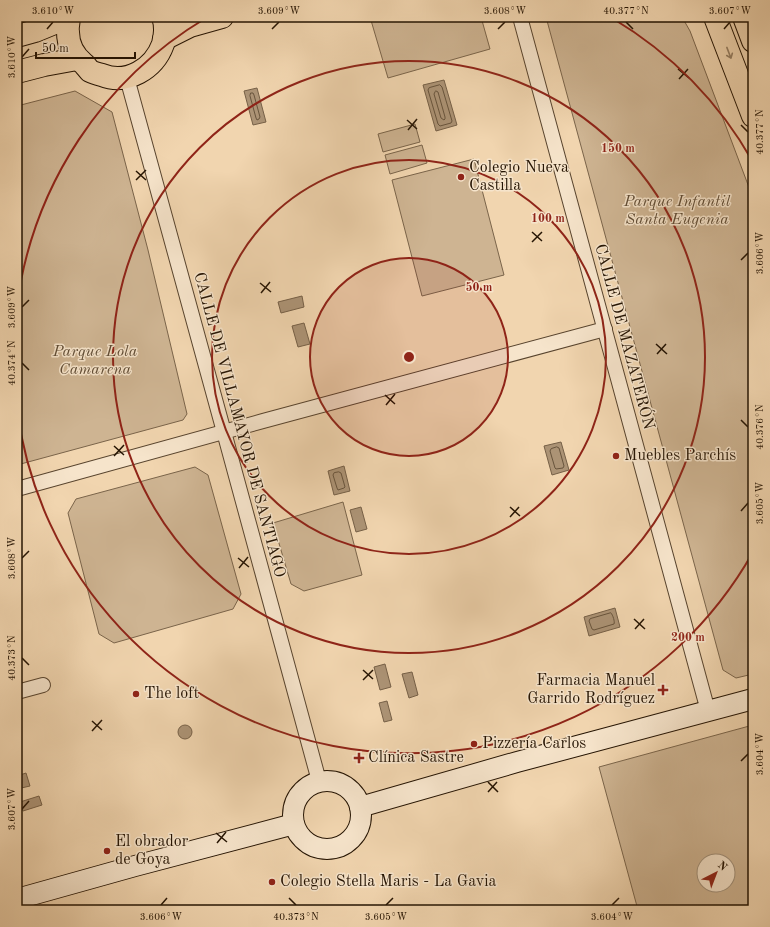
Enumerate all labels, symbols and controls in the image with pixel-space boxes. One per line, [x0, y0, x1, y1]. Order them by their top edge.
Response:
text: 3.610°W [32, 6, 75, 16]
text: 3.609°W [258, 6, 301, 16]
text: 3.608°W [484, 6, 527, 16]
text: 40.377°N [603, 6, 649, 16]
text: 3.607°W [709, 6, 752, 16]
scale bar [36, 34, 135, 60]
text: 3.610°W [7, 35, 17, 78]
text: 50 m [42, 42, 69, 55]
one-way arrow [726, 47, 734, 59]
text: 40.377°N [755, 109, 765, 155]
text: 150 m [601, 142, 635, 155]
place label: Colegio Nueva Castilla [469, 160, 569, 194]
marker: Colegio Nueva Castilla [456, 172, 466, 182]
park label: Parque Infantil Santa Eugenia [623, 194, 731, 228]
text: 100 m [531, 213, 565, 225]
text: 3.606°W [755, 231, 765, 274]
street label: CALLE DE MAZATERÓN [592, 241, 661, 432]
street label: CALLE DE VILLAMAYOR DE SANTIAGO [190, 271, 288, 579]
text: 50 m [466, 281, 493, 294]
text: 3.609°W [7, 285, 17, 328]
text: 40.374°N [7, 340, 17, 386]
park label: Parque Lola Camarena [52, 344, 138, 378]
centre of rings [402, 350, 416, 364]
text: 40.376°N [755, 404, 765, 450]
place label: Muebles Parchís [624, 448, 736, 464]
marker: Muebles Parchís [611, 451, 621, 461]
text: 3.605°W [755, 481, 765, 524]
text: 3.608°W [7, 536, 17, 579]
text: 200 m [671, 632, 705, 644]
text: 40.373°N [7, 635, 17, 681]
place label: Farmacia Manuel Garrido Rodríguez [527, 673, 655, 707]
marker: Farmacia Manuel Garrido Rodríguez [658, 685, 668, 695]
place label: The loft [144, 686, 200, 702]
marker: The loft [131, 689, 141, 699]
text: 3.604°W [755, 732, 765, 775]
place label: Pizzería Carlos [482, 736, 586, 752]
marker: Pizzería Carlos [469, 739, 479, 749]
place label: Clínica Sastre [368, 750, 464, 766]
marker: Clínica Sastre [353, 752, 365, 764]
text: 3.607°W [7, 787, 17, 830]
place label: El obrador de Goya [115, 834, 189, 868]
marker: El obrador de Goya [102, 846, 112, 856]
north arrow [696, 853, 736, 893]
text: N [715, 860, 729, 874]
place label: Colegio Stella Maris - La Gavia [280, 874, 496, 890]
marker: Colegio Stella Maris - La Gavia [267, 877, 277, 887]
text: 3.606°W [140, 912, 183, 922]
text: 40.373°N [273, 912, 319, 922]
text: 3.605°W [365, 912, 408, 922]
text: 3.604°W [591, 912, 634, 922]

